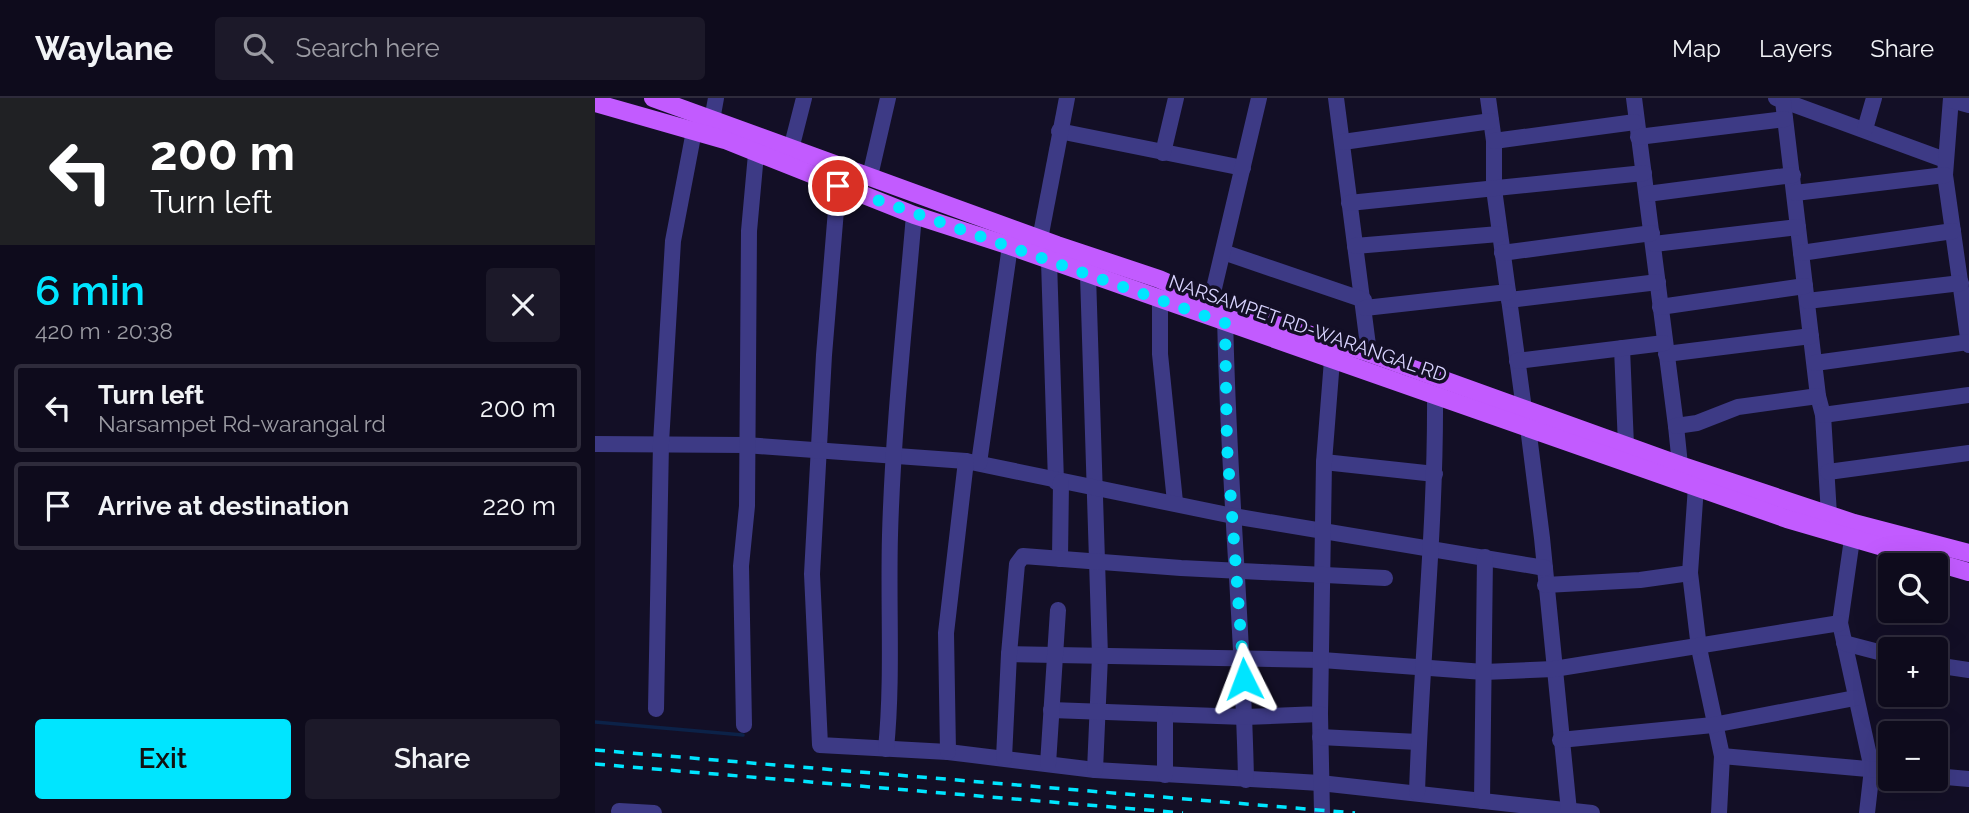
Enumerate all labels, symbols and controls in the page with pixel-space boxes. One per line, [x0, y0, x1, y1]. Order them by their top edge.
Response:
search box [215, 17, 705, 80]
text: Waylane [35, 29, 173, 68]
icon: search [239, 29, 277, 67]
text: Search here [295, 33, 440, 63]
text: Map [1672, 34, 1721, 63]
text: Layers [1759, 34, 1832, 63]
text: Share [1870, 34, 1934, 63]
text: 200 m [150, 124, 295, 181]
icon: left [35, 126, 126, 217]
pin [808, 156, 868, 216]
icon: arrive [819, 167, 857, 205]
text: Turn left [150, 183, 272, 220]
text: 6 min [35, 266, 145, 315]
button: close [486, 268, 560, 342]
street label: NARSAMPET RD-WARANGAL RD [1166, 270, 1450, 386]
text: 420 m · 20:38 [35, 317, 173, 344]
text: Turn left [98, 380, 204, 410]
icon: left [39, 389, 77, 427]
text: 200 m [480, 393, 556, 423]
text: Narsampet Rd-warangal rd [98, 410, 386, 437]
icon: arrive [39, 487, 77, 525]
text: Arrive at destination [98, 491, 349, 521]
text: 220 m [482, 491, 556, 521]
map controls [1878, 553, 1948, 791]
button: search [1878, 553, 1948, 623]
button: + [1878, 637, 1948, 707]
position arrow [1207, 642, 1281, 716]
button: Exit [35, 719, 291, 799]
button: Share [305, 719, 560, 799]
button: − [1878, 721, 1948, 791]

